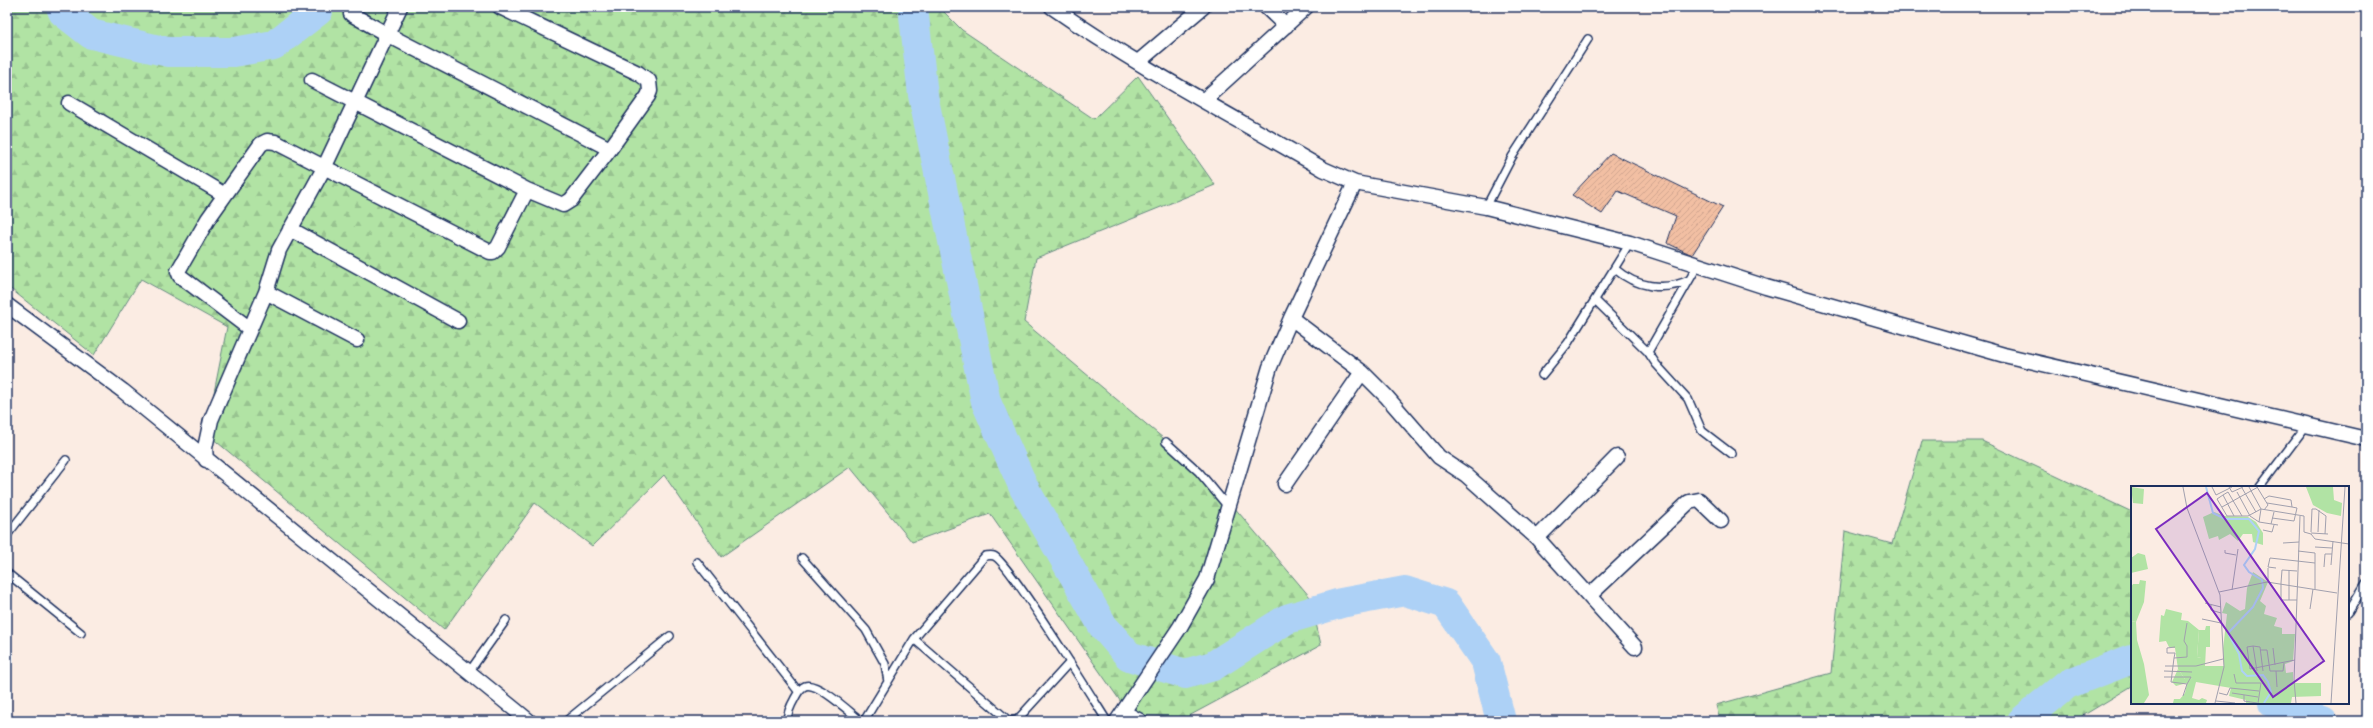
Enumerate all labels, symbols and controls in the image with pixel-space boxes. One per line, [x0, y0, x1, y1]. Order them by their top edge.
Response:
inset map [2131, 486, 2349, 704]

